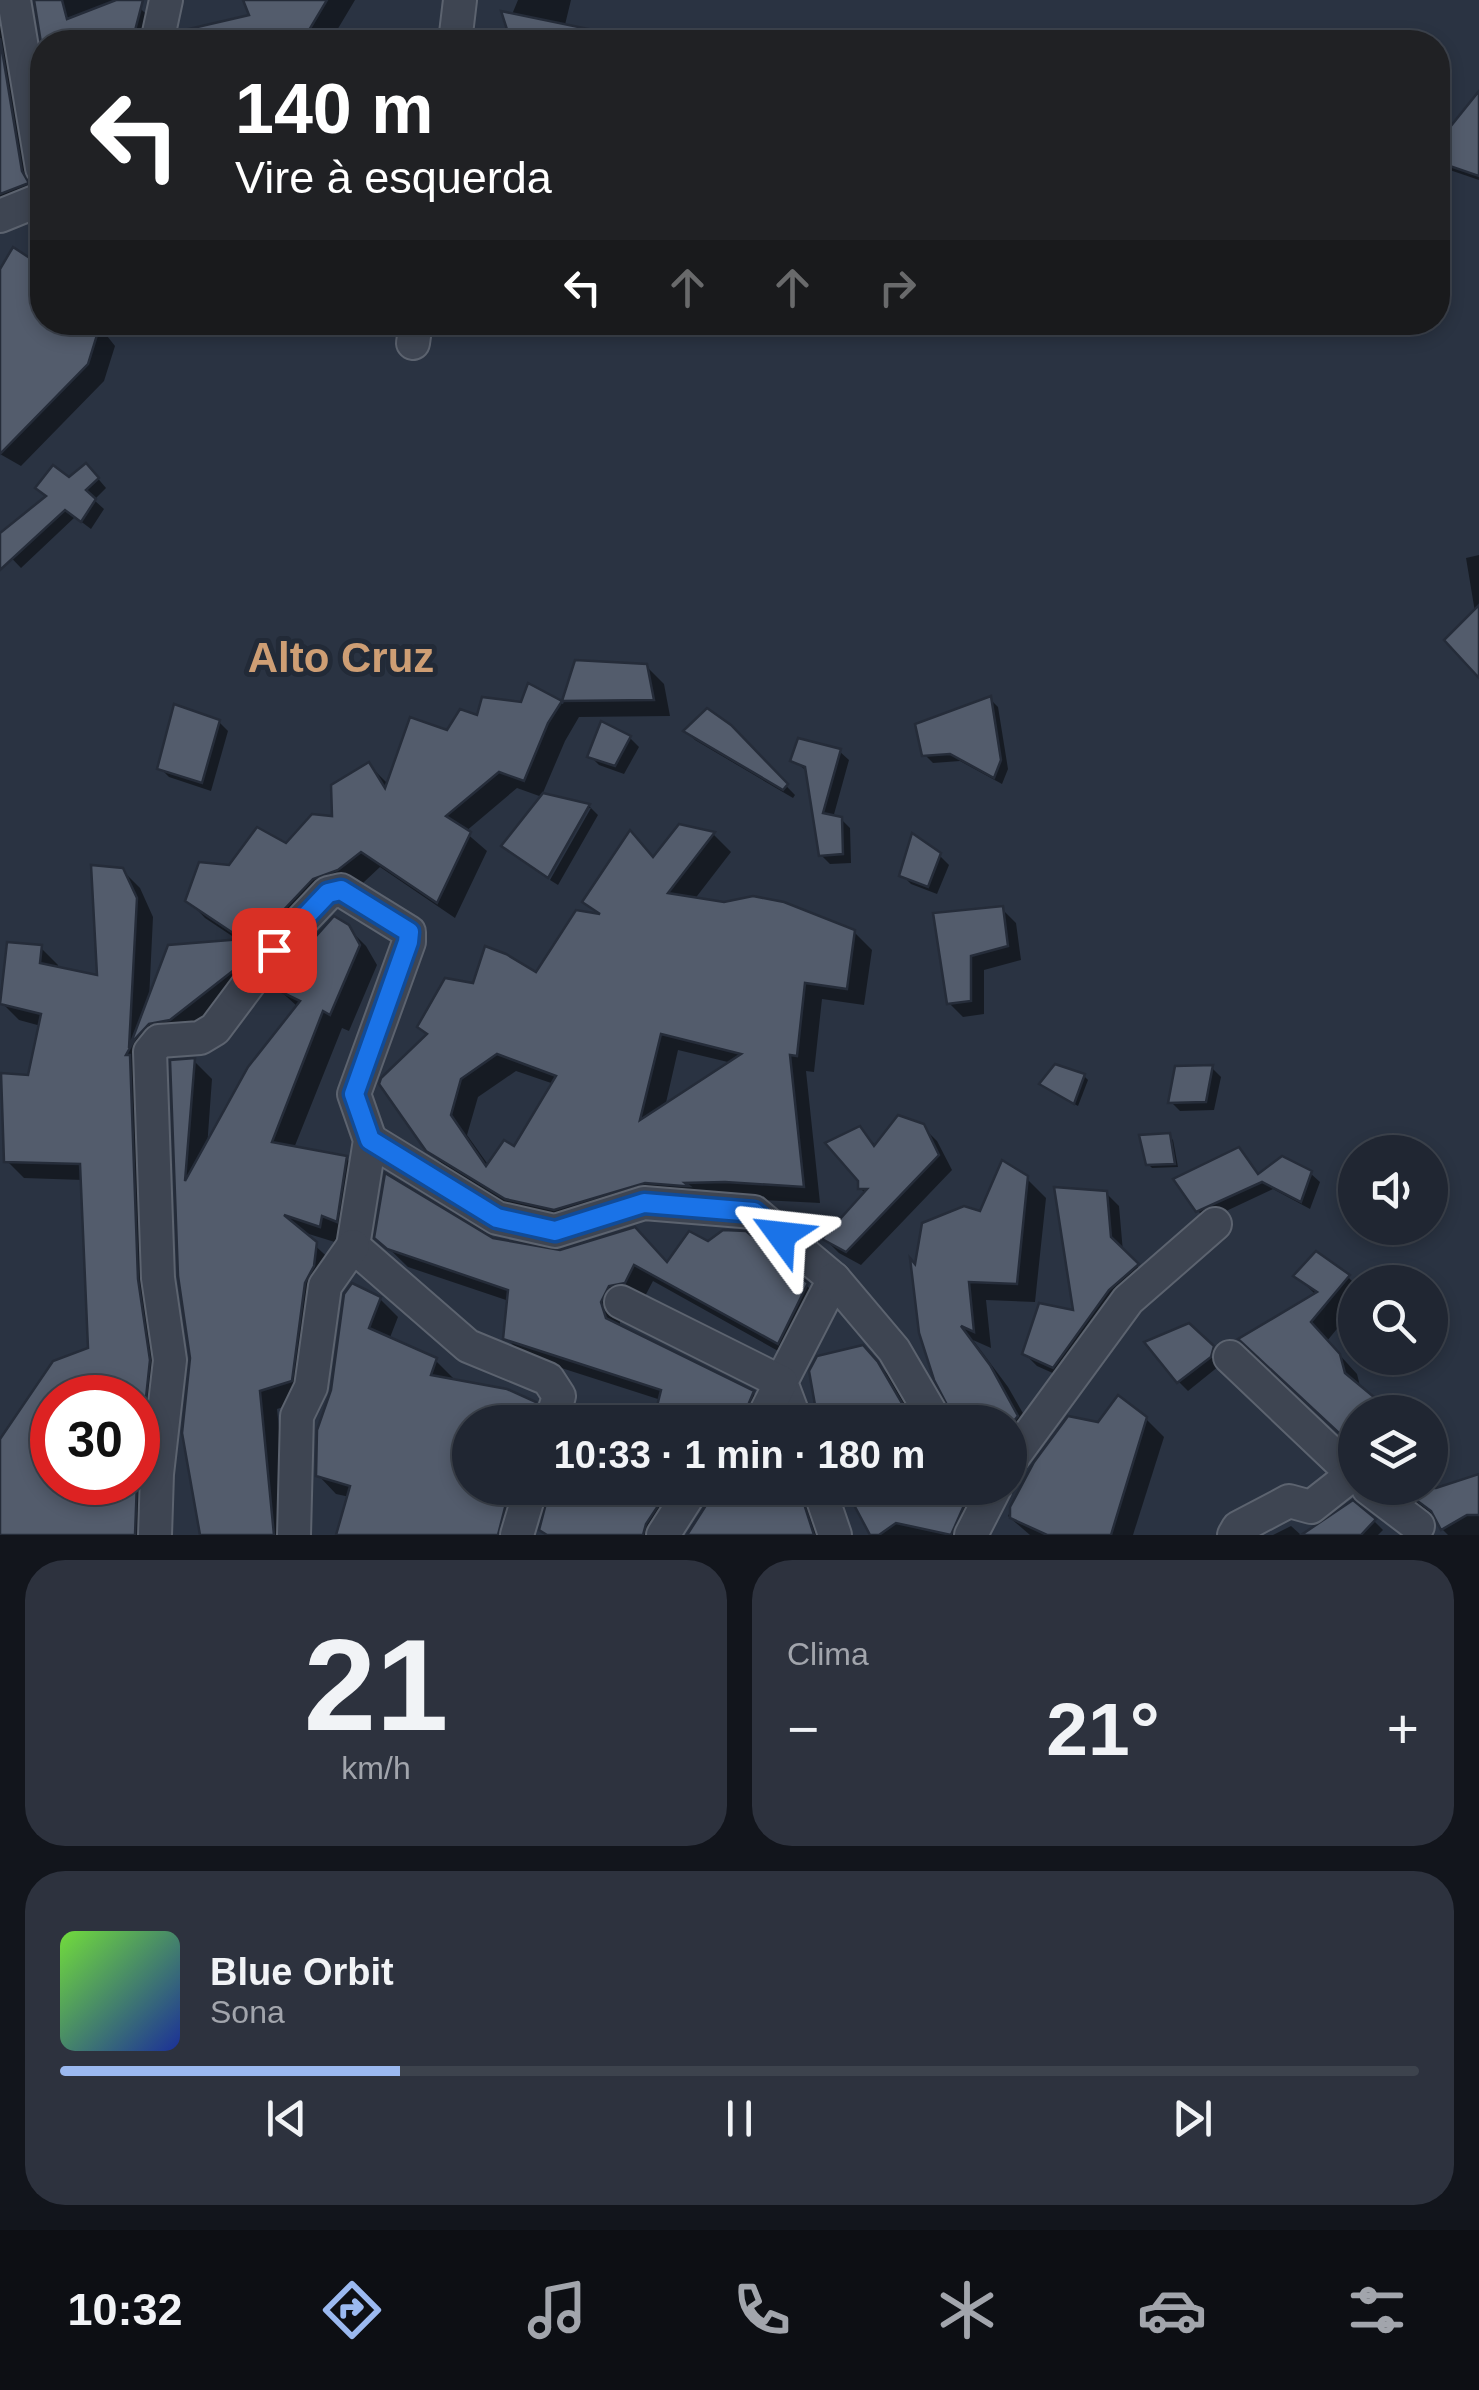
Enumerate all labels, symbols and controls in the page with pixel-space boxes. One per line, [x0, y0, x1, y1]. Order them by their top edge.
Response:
icon: left [70, 70, 200, 200]
text: 140 m [235, 70, 433, 148]
text: Vire à esquerda [235, 152, 552, 203]
icon: left [555, 260, 610, 315]
icon: ahead [660, 260, 715, 315]
icon: ahead [765, 260, 820, 315]
icon: right [870, 260, 925, 315]
district label: Alto Cruz [248, 634, 434, 681]
pin [232, 908, 317, 993]
icon: arrive [247, 923, 302, 978]
map controls [1338, 1135, 1448, 1505]
button: sound [1338, 1135, 1448, 1245]
position arrow [729, 1183, 833, 1287]
button: search [1338, 1265, 1448, 1375]
speed limit sign: 30 [30, 1375, 160, 1505]
button: layers [1338, 1395, 1448, 1505]
text: 10:33 · 1 min · 180 m [554, 1434, 925, 1476]
text: 21 [304, 1612, 448, 1758]
text: Clima [787, 1636, 869, 1672]
text: 21° [1046, 1687, 1160, 1771]
text: − [787, 1698, 819, 1760]
text: + [1387, 1698, 1419, 1760]
text: km/h [341, 1750, 411, 1786]
text: Blue Orbit [210, 1951, 394, 1993]
text: Sona [210, 1994, 285, 2030]
icon: previous [259, 2091, 314, 2146]
icon: pause [712, 2091, 767, 2146]
icon: next [1165, 2091, 1220, 2146]
icon: directions [317, 2275, 387, 2345]
icon: music [522, 2275, 592, 2345]
icon: phone [727, 2275, 797, 2345]
icon: climate [932, 2275, 1002, 2345]
icon: car [1137, 2275, 1207, 2345]
icon: filters [1342, 2275, 1412, 2345]
text: 10:32 [67, 2284, 183, 2335]

